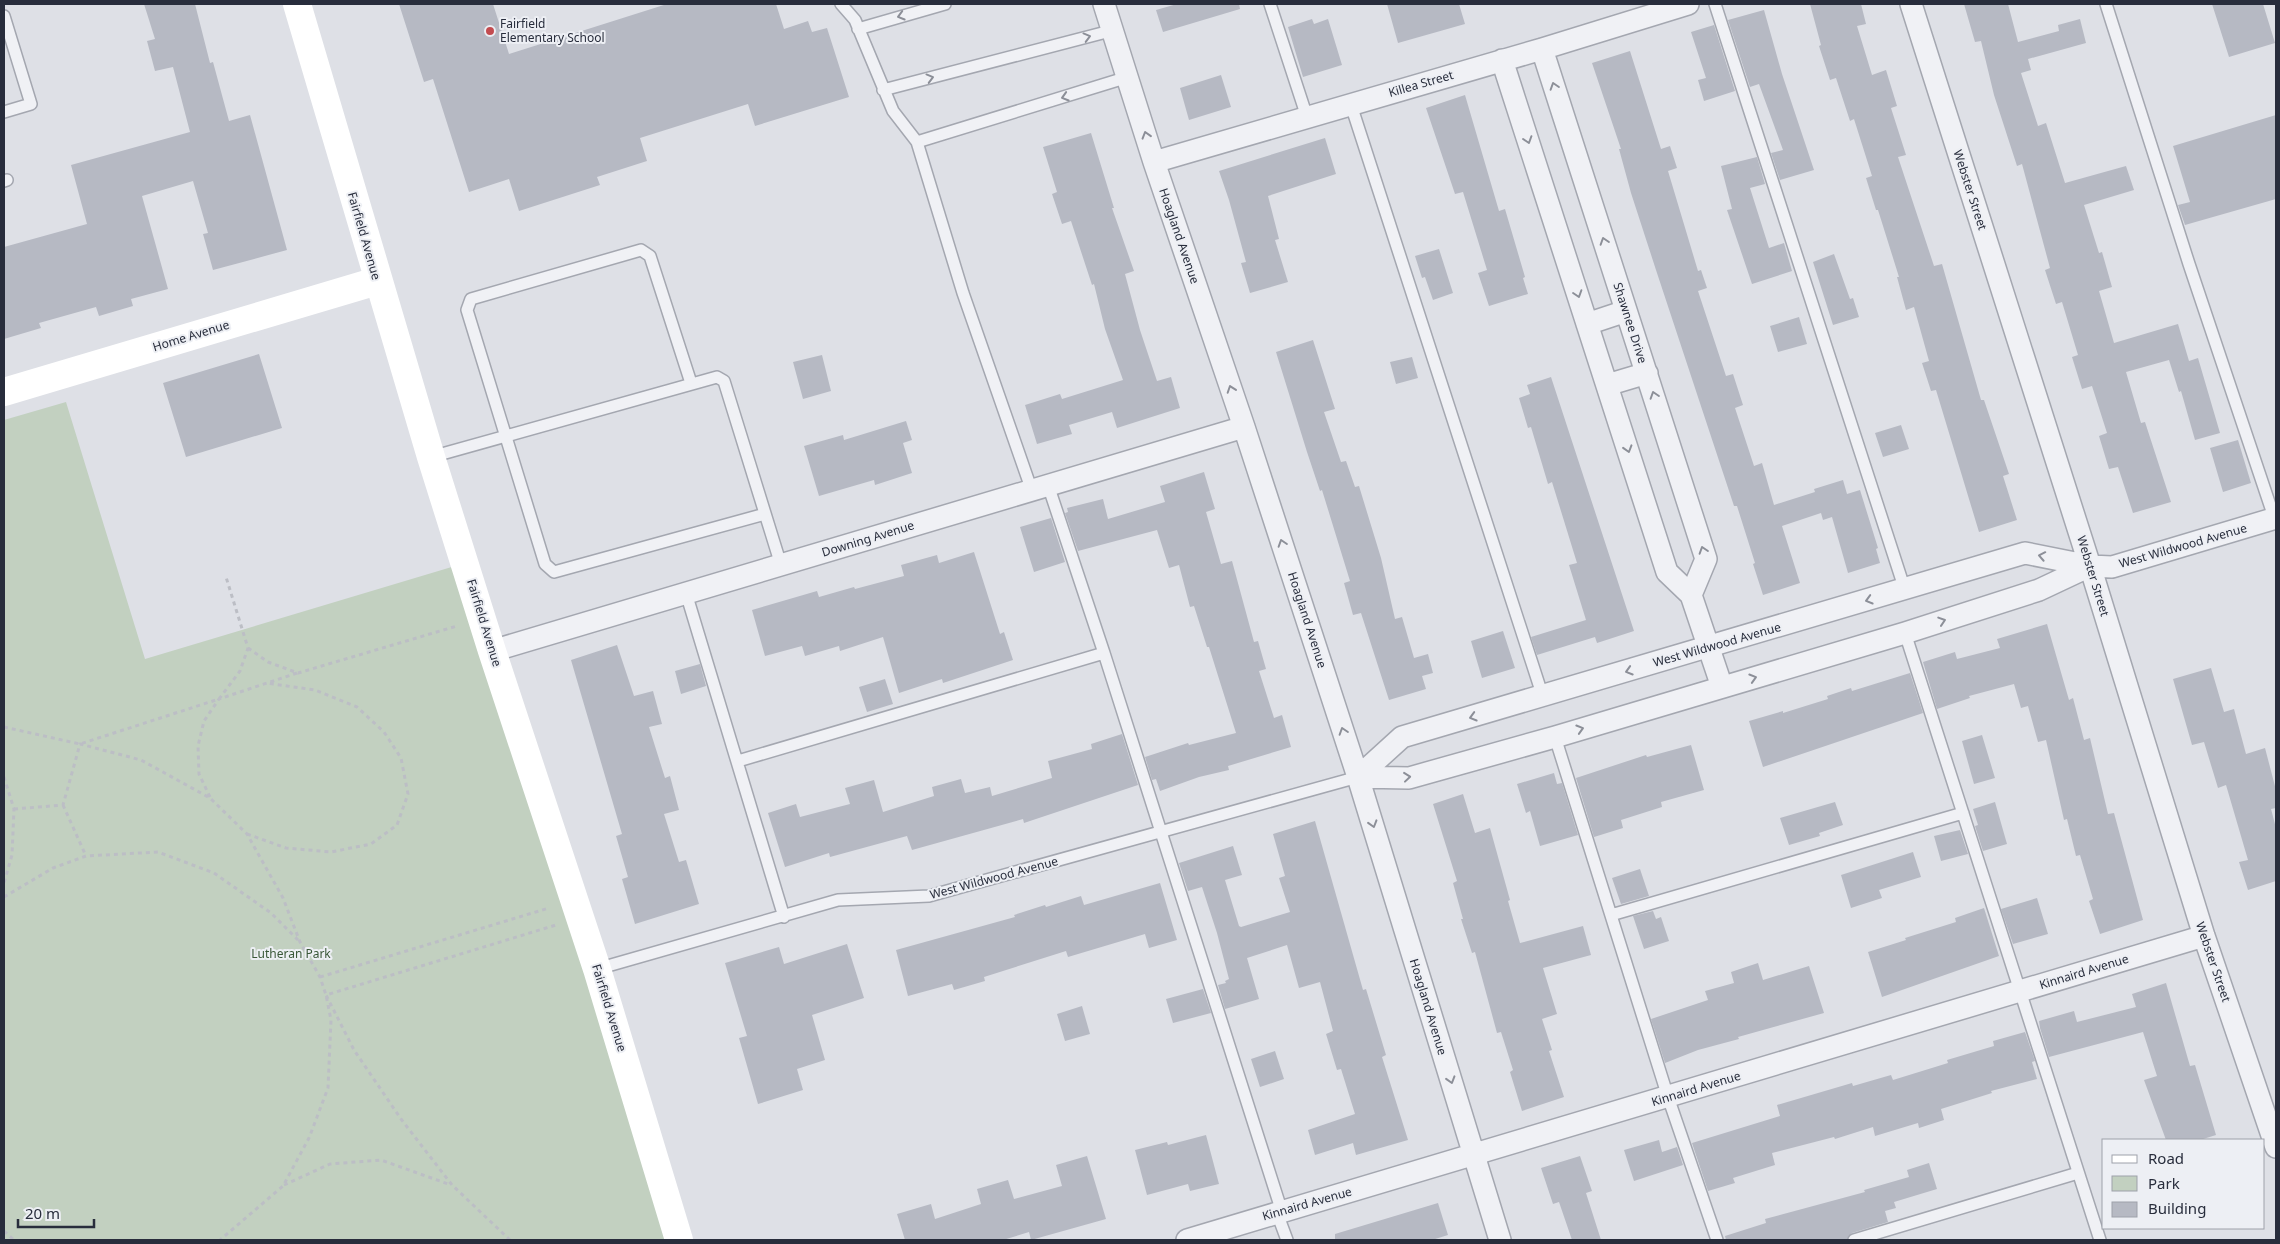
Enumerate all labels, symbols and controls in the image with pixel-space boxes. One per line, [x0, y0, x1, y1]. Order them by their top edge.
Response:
one-way arrow [898, 11, 906, 21]
place label: Fairfield Elementary School [500, 15, 605, 46]
marker: Fairfield Elementary School [484, 25, 496, 37]
one-way arrow [1083, 32, 1091, 42]
street label: Killea Street [1386, 66, 1456, 101]
one-way arrow [926, 73, 935, 84]
one-way arrow [1550, 82, 1560, 91]
one-way arrow [1061, 91, 1070, 101]
one-way arrow [1142, 132, 1152, 140]
one-way arrow [1522, 135, 1532, 143]
street label: Webster Street [1949, 148, 1992, 233]
street label: Hoagland Avenue [1155, 186, 1204, 286]
street label: Fairfield Avenue [344, 190, 385, 282]
one-way arrow [1600, 237, 1610, 245]
street label: Shawnee Drive [1609, 280, 1652, 366]
one-way arrow [1572, 290, 1582, 298]
street label: Home Avenue [150, 316, 232, 355]
one-way arrow [1227, 385, 1237, 394]
one-way arrow [1650, 392, 1660, 400]
one-way arrow [1622, 444, 1632, 453]
street label: Downing Avenue [820, 516, 916, 561]
street label: West Wildwood Avenue [2117, 519, 2249, 572]
street label: Webster Street [2073, 533, 2114, 619]
one-way arrow [1278, 540, 1288, 548]
one-way arrow [1699, 547, 1709, 555]
one-way arrow [2037, 552, 2046, 562]
street label: Hoagland Avenue [1284, 570, 1331, 670]
street label: Fairfield Avenue [463, 577, 506, 669]
one-way arrow [1865, 595, 1874, 605]
one-way arrow [1937, 616, 1946, 626]
street label: West Wildwood Avenue [1651, 618, 1783, 671]
one-way arrow [1625, 665, 1634, 675]
one-way arrow [1748, 673, 1757, 683]
one-way arrow [1470, 711, 1478, 721]
one-way arrow [1576, 725, 1584, 735]
one-way arrow [1339, 727, 1349, 736]
one-way arrow [1403, 772, 1411, 783]
one-way arrow [1367, 819, 1377, 828]
street label: West Wildwood Avenue [928, 852, 1060, 903]
street label: Webster Street [2192, 920, 2235, 1005]
park label: Lutheran Park [251, 945, 331, 962]
street label: Kinnaird Avenue [2037, 950, 2131, 993]
street label: Hoagland Avenue [1406, 956, 1451, 1057]
street label: Fairfield Avenue [588, 962, 631, 1054]
street label: Kinnaird Avenue [1649, 1067, 1743, 1110]
one-way arrow [1445, 1075, 1455, 1084]
legend [2102, 1139, 2265, 1229]
text: Road [2148, 1148, 2184, 1168]
text: Park [2148, 1173, 2180, 1193]
street label: Kinnaird Avenue [1260, 1183, 1354, 1224]
scale bar [18, 1196, 94, 1228]
text: Building [2148, 1198, 2206, 1218]
text: 20 m [25, 1203, 60, 1223]

